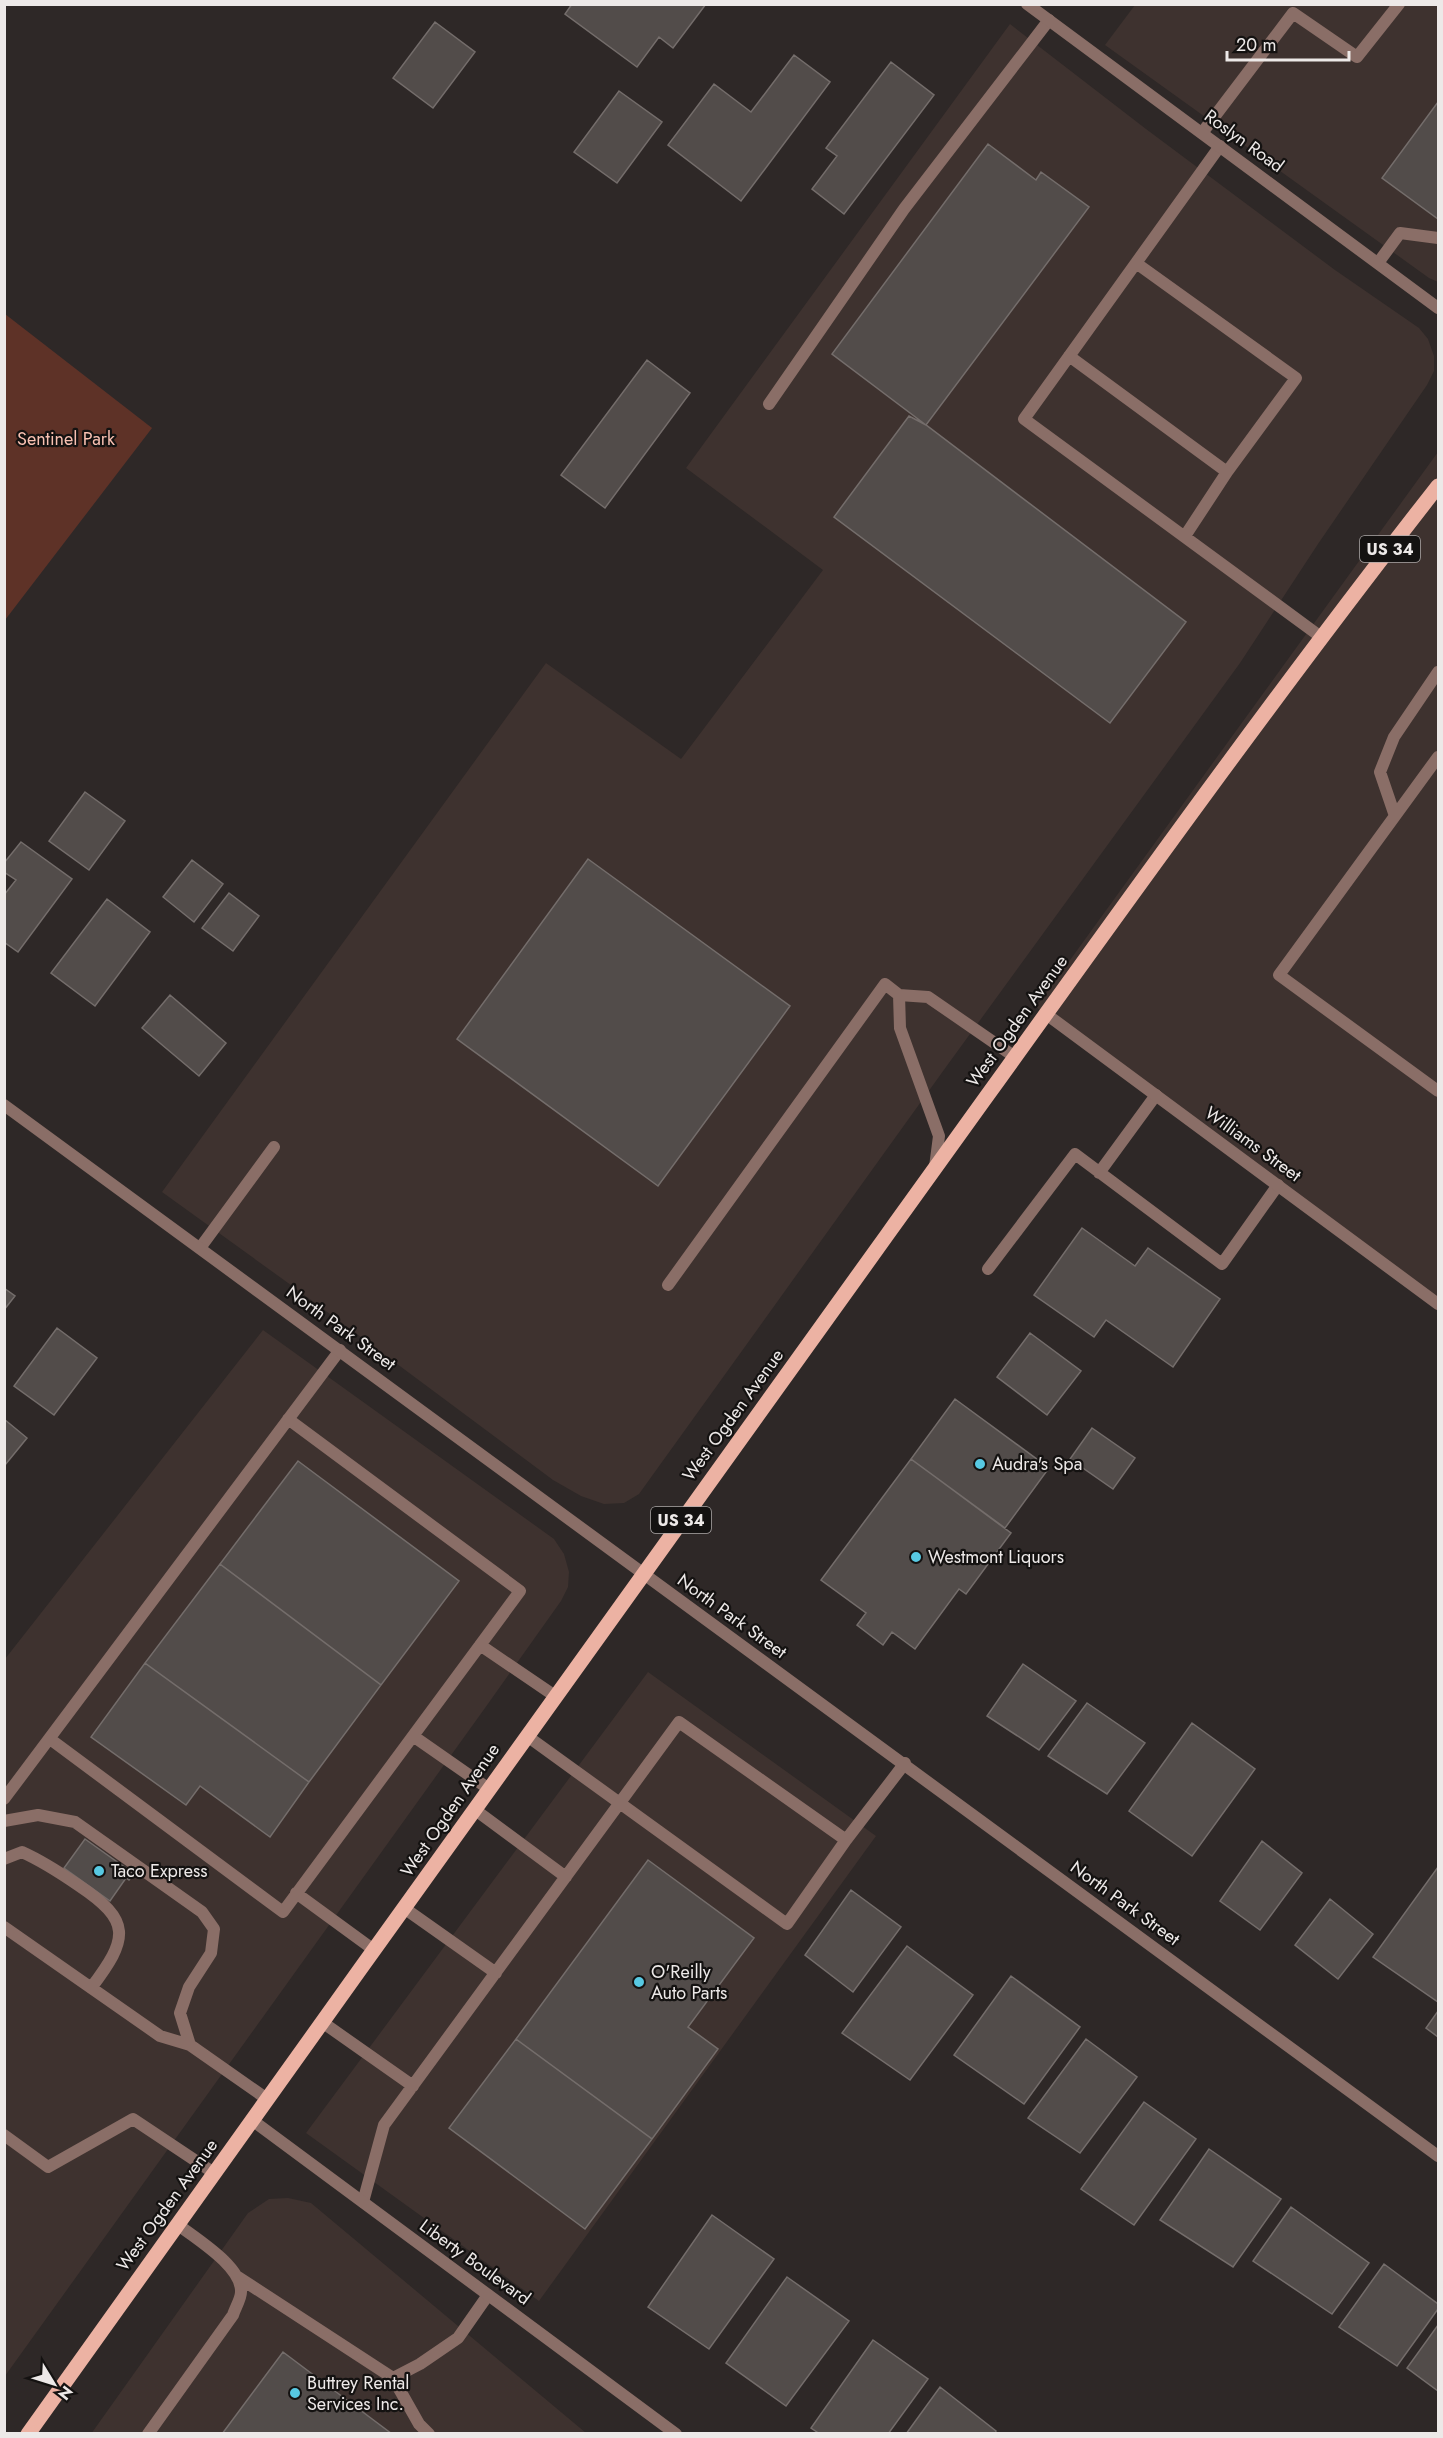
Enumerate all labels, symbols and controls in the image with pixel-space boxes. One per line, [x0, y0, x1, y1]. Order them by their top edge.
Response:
scale bar [1227, 24, 1348, 62]
text: 20 m [1236, 32, 1276, 58]
street label: Roslyn Road [1199, 103, 1289, 179]
park label: Sentinel Park [17, 426, 115, 452]
road number: US 34 [1360, 536, 1420, 562]
street label: West Ogden Avenue [960, 950, 1074, 1092]
street label: Williams Street [1199, 1100, 1307, 1188]
street label: North Park Street [281, 1279, 402, 1377]
street label: West Ogden Avenue [676, 1344, 790, 1486]
place label: Audra's Spa [992, 1451, 1082, 1477]
marker: Audra's Spa [973, 1457, 987, 1471]
road number: US 34 [651, 1507, 711, 1533]
place label: Westmont Liquors [928, 1544, 1064, 1570]
marker: Westmont Liquors [909, 1550, 923, 1564]
street label: North Park Street [672, 1567, 793, 1665]
street label: West Ogden Avenue [394, 1738, 506, 1882]
street label: North Park Street [1065, 1854, 1186, 1952]
place label: Taco Express [111, 1858, 207, 1884]
marker: Taco Express [92, 1864, 106, 1878]
place label: O'Reilly Auto Parts [651, 1959, 727, 2006]
marker: O'Reilly Auto Parts [632, 1975, 646, 1989]
street label: West Ogden Avenue [110, 2134, 224, 2276]
street label: Liberty Boulevard [414, 2213, 536, 2311]
north arrow [24, 2354, 84, 2414]
place label: Buttrey Rental Services Inc. [307, 2370, 409, 2417]
text: N [52, 2381, 78, 2405]
marker: Buttrey Rental Services Inc. [288, 2386, 302, 2400]

